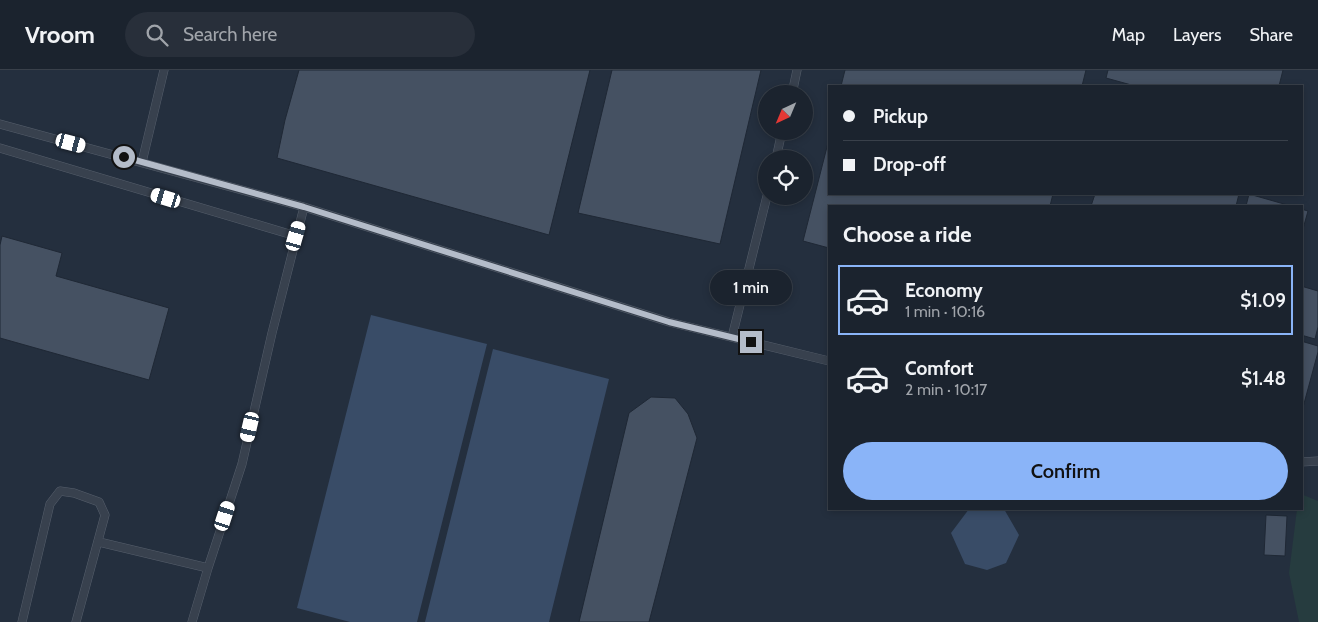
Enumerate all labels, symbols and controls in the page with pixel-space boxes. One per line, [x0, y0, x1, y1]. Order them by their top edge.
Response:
search box [125, 12, 475, 57]
text: Vroom [25, 20, 95, 49]
icon: search [143, 21, 171, 49]
text: Search here [183, 23, 277, 46]
text: Map [1112, 24, 1145, 46]
text: Layers [1173, 24, 1222, 46]
text: Share [1250, 24, 1293, 46]
north arrow [758, 85, 812, 140]
map controls [758, 85, 813, 205]
text: Pickup [873, 105, 928, 128]
car [54, 132, 87, 154]
route start [113, 146, 135, 168]
button: locate [758, 150, 813, 205]
text: Drop-off [873, 153, 946, 176]
car [149, 186, 182, 210]
car [284, 220, 307, 252]
text: Choose a ride [843, 221, 972, 248]
callout: 1 min [710, 270, 792, 304]
text: 1 min [733, 278, 769, 297]
icon: car [845, 278, 890, 323]
text: Economy [905, 279, 983, 302]
text: $1.09 [1240, 289, 1286, 312]
text: 1 min · 10:16 [905, 302, 985, 321]
route end [740, 331, 762, 353]
icon: car [845, 356, 890, 401]
text: Comfort [905, 357, 974, 380]
text: $1.48 [1241, 367, 1286, 390]
text: 2 min · 10:17 [905, 380, 987, 399]
car [239, 411, 260, 443]
button: Confirm [843, 442, 1288, 500]
car [213, 499, 236, 533]

